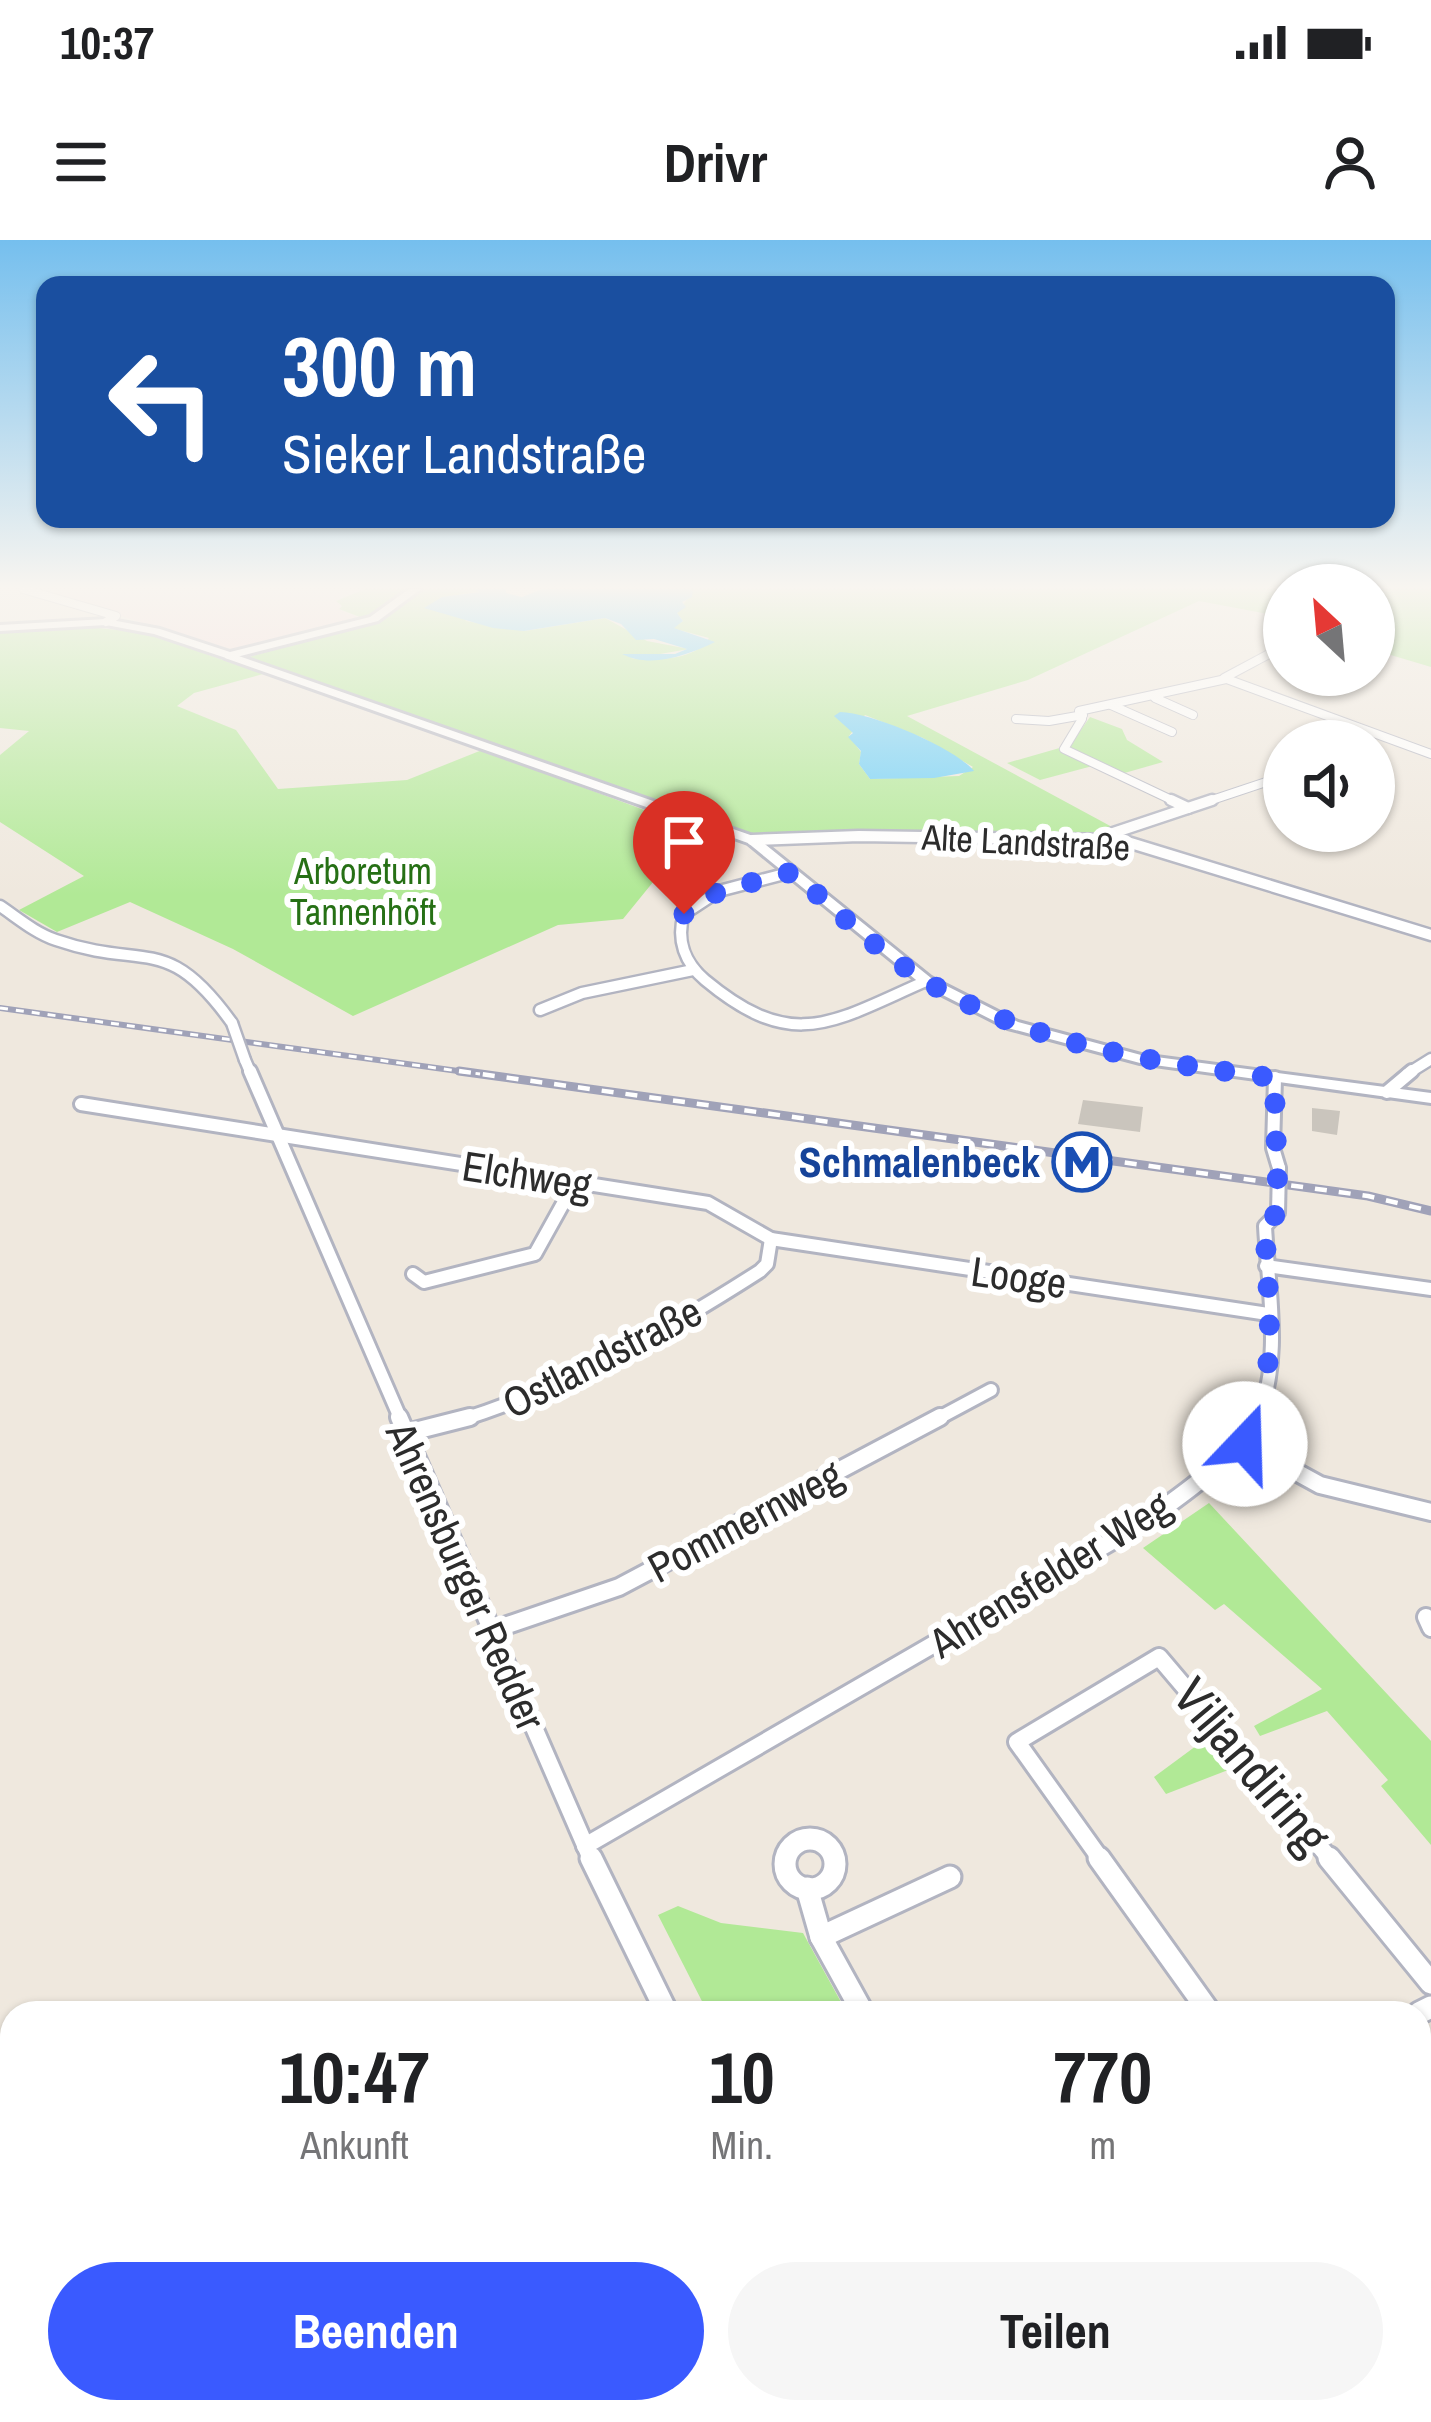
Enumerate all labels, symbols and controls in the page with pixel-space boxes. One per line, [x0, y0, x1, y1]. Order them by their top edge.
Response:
text: 10:37 [60, 12, 154, 73]
text: Drivr [664, 126, 767, 199]
icon: menu [48, 129, 114, 195]
icon: person [1317, 129, 1383, 195]
text: 300 m [282, 309, 477, 422]
icon: left [84, 324, 240, 480]
text: Sieker Landstraße [282, 417, 646, 490]
north arrow [1263, 564, 1395, 696]
map controls [1263, 564, 1395, 852]
button: sound [1263, 720, 1395, 852]
pin [633, 791, 735, 914]
icon: arrive [651, 809, 717, 875]
street label: Alte Landstraße [920, 813, 1131, 871]
park label: Arboretum Tannenhöft [290, 847, 436, 936]
metro station icon: Schmalenbeck [1051, 1131, 1113, 1193]
place label: Schmalenbeck [799, 1134, 1041, 1190]
street label: Elchweg [458, 1137, 596, 1213]
street label: Looge [968, 1243, 1070, 1311]
street label: Ostlandstraße [493, 1283, 711, 1431]
position arrow [1182, 1381, 1308, 1507]
street label: Ahrensburger Redder [373, 1412, 559, 1739]
street label: Pommernweg [638, 1446, 852, 1596]
street label: Ahrensfelder Weg [918, 1477, 1181, 1671]
street label: Viljandiring [1158, 1663, 1347, 1869]
text: 10:47 [279, 2028, 430, 2125]
text: 10 [709, 2028, 775, 2125]
text: 770 [1054, 2028, 1152, 2125]
text: Ankunft [300, 2119, 409, 2171]
text: Min. [711, 2119, 773, 2171]
text: m [1089, 2119, 1116, 2171]
button: Beenden [48, 2262, 704, 2400]
button: Teilen [728, 2262, 1383, 2400]

